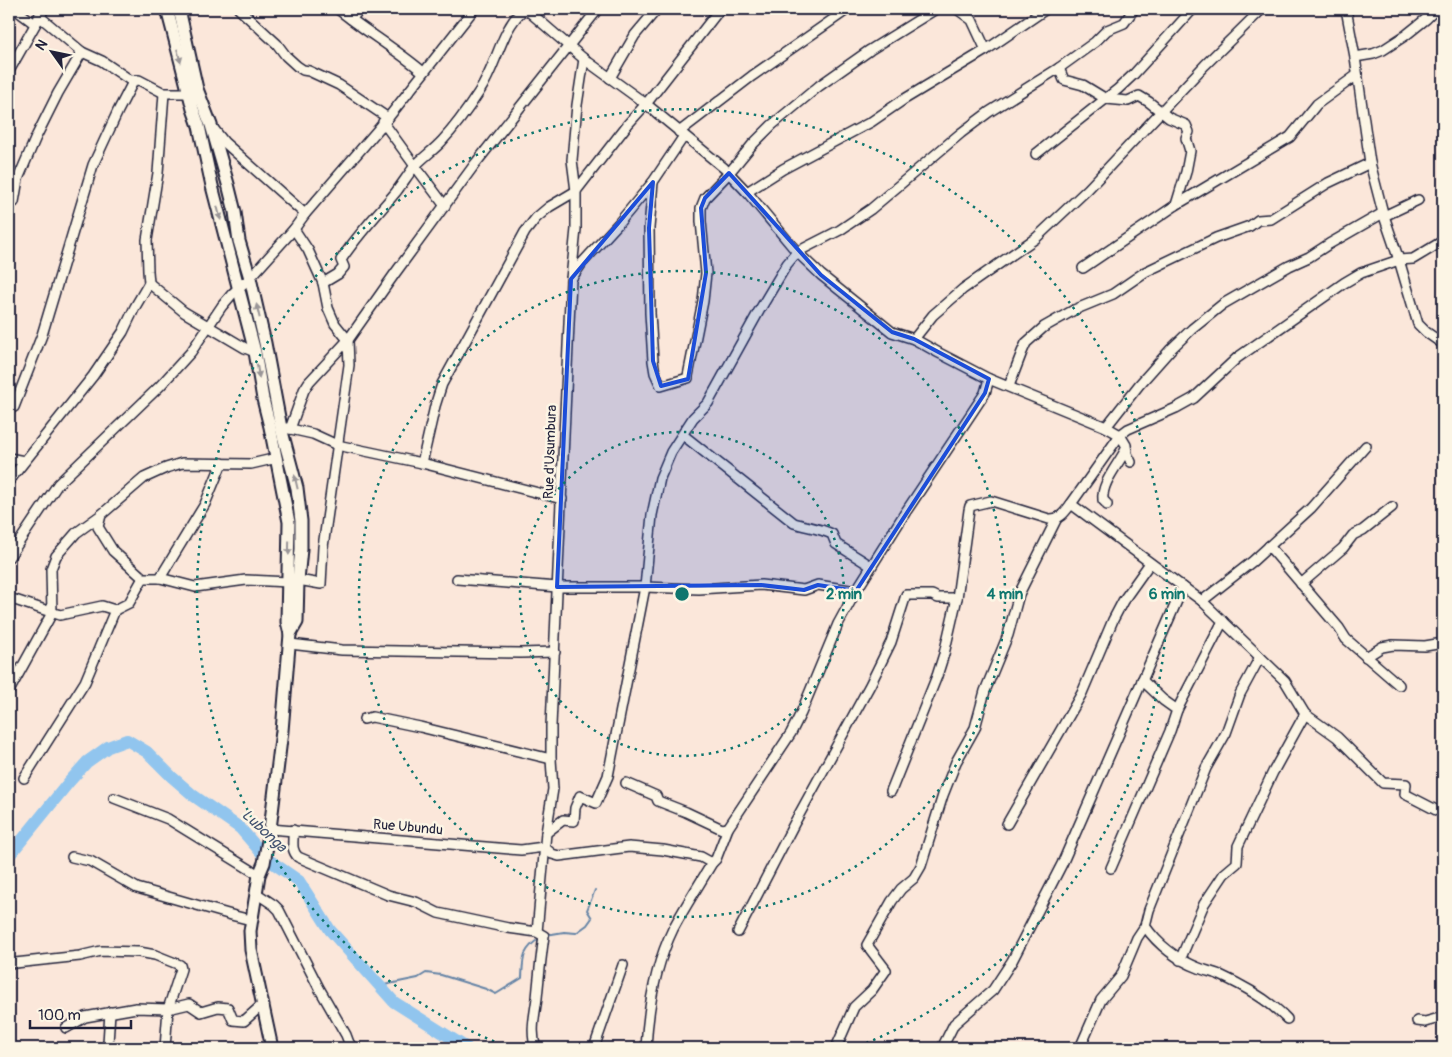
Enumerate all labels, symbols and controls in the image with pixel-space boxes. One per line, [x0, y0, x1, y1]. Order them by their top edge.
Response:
north arrow [28, 28, 78, 78]
text: N [32, 37, 51, 54]
one-way arrow [176, 48, 184, 63]
one-way arrow [216, 206, 224, 221]
one-way arrow [254, 304, 262, 319]
one-way arrow [254, 363, 262, 379]
street label: Rue d'Usumbura [540, 405, 560, 499]
one-way arrow [292, 475, 300, 490]
one-way arrow [285, 540, 293, 556]
centre of rings [673, 585, 691, 603]
text: 2 min [826, 585, 862, 604]
text: 4 min [987, 585, 1024, 604]
text: 6 min [1149, 585, 1186, 604]
water label: Lubonga [238, 806, 291, 857]
street label: Rue Ubundu [372, 815, 444, 839]
scale bar [30, 997, 131, 1029]
text: 100 m [38, 1006, 81, 1025]

